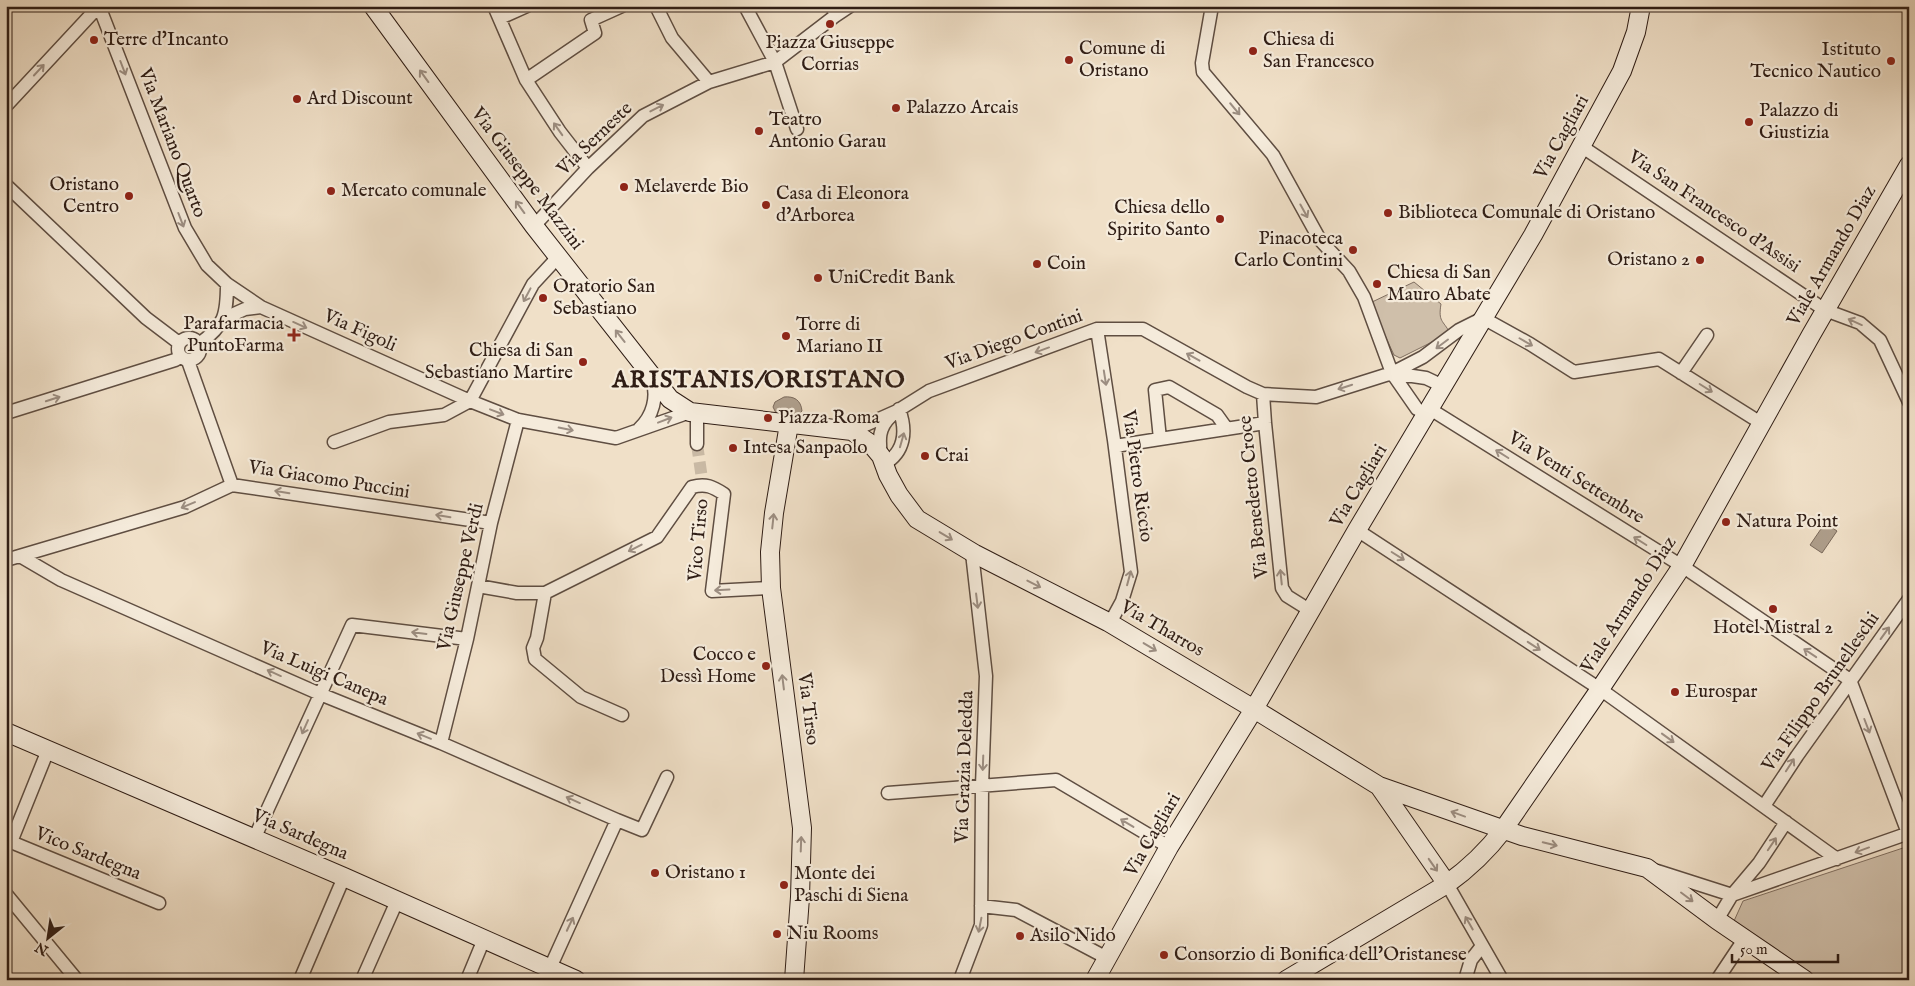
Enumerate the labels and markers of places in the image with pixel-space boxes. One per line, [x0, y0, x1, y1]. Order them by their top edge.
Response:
marker: Piazza Giuseppe Corrias [824, 18, 836, 30]
place label: Terre d'Incanto [104, 28, 229, 52]
place label: Chiesa di San Francesco [1263, 28, 1374, 74]
place label: Piazza Giuseppe Corrias [766, 31, 895, 77]
marker: Terre d'Incanto [88, 34, 100, 46]
place label: Comune di Oristano [1079, 37, 1165, 83]
place label: Istituto Tecnico Nautico [1750, 38, 1881, 84]
marker: Chiesa di San Francesco [1247, 45, 1259, 57]
marker: Comune di Oristano [1063, 54, 1075, 66]
marker: Istituto Tecnico Nautico [1885, 55, 1897, 67]
place label: Ard Discount [306, 87, 413, 111]
marker: Ard Discount [291, 93, 303, 105]
place label: Palazzo Arcais [906, 96, 1018, 120]
place label: Palazzo di Giustizia [1759, 99, 1839, 145]
marker: Palazzo Arcais [890, 102, 902, 114]
place label: Teatro Antonio Garau [768, 108, 887, 154]
marker: Palazzo di Giustizia [1743, 116, 1755, 128]
marker: Teatro Antonio Garau [753, 125, 765, 137]
place label: Oristano Centro [49, 173, 119, 219]
place label: Melaverde Bio [634, 175, 748, 199]
place label: Mercato comunale [341, 179, 487, 203]
marker: Melaverde Bio [618, 181, 630, 193]
place label: Casa di Eleonora d'Arborea [776, 182, 910, 228]
marker: Mercato comunale [325, 185, 337, 197]
marker: Oristano Centro [123, 190, 135, 202]
place label: Chiesa dello Spirito Santo [1107, 196, 1210, 242]
marker: Casa di Eleonora d'Arborea [760, 199, 772, 211]
place label: Biblioteca Comunale di Oristano [1398, 201, 1655, 225]
marker: Biblioteca Comunale di Oristano [1382, 207, 1394, 219]
marker: Chiesa dello Spirito Santo [1214, 213, 1226, 225]
place label: Pinacoteca Carlo Contini [1234, 227, 1344, 273]
marker: Pinacoteca Carlo Contini [1347, 244, 1359, 256]
place label: Oristano 2 [1607, 248, 1690, 272]
place label: Coin [1047, 252, 1086, 276]
marker: Oristano 2 [1694, 254, 1706, 266]
marker: Coin [1031, 258, 1043, 270]
place label: Chiesa di San Mauro Abate [1387, 261, 1491, 307]
place label: UniCredit Bank [828, 266, 956, 290]
marker: UniCredit Bank [812, 272, 824, 284]
place label: Oratorio San Sebastiano [553, 275, 655, 321]
marker: Chiesa di San Mauro Abate [1371, 278, 1383, 290]
marker: Oratorio San Sebastiano [537, 292, 549, 304]
place label: Parafarmacia PuntoFarma [183, 312, 285, 358]
place label: Torre di Mariano II [796, 313, 883, 359]
marker: Parafarmacia PuntoFarma [288, 329, 300, 341]
marker: Torre di Mariano II [780, 330, 792, 342]
place label: Chiesa di San Sebastiano Martire [425, 339, 573, 385]
marker: Chiesa di San Sebastiano Martire [577, 356, 589, 368]
place label: Piazza Roma [778, 406, 881, 430]
marker: Piazza Roma [762, 412, 774, 424]
place label: Intesa Sanpaolo [743, 436, 868, 460]
marker: Intesa Sanpaolo [727, 442, 739, 454]
place label: Crai [935, 444, 969, 468]
marker: Crai [919, 450, 931, 462]
place label: Natura Point [1736, 510, 1839, 534]
marker: Natura Point [1720, 516, 1732, 528]
marker: Hotel Mistral 2 [1767, 603, 1779, 615]
place label: Hotel Mistral 2 [1713, 616, 1833, 640]
place label: Cocco e Dessì Home [660, 643, 756, 689]
marker: Cocco e Dessì Home [760, 660, 772, 672]
place label: Eurospar [1685, 680, 1757, 704]
marker: Eurospar [1669, 686, 1681, 698]
place label: Oristano 1 [665, 861, 746, 885]
place label: Monte dei Paschi di Siena [794, 862, 909, 908]
marker: Oristano 1 [649, 867, 661, 879]
marker: Monte dei Paschi di Siena [778, 879, 790, 891]
place label: Niu Rooms [787, 922, 878, 946]
place label: Asilo Nido [1029, 924, 1116, 948]
marker: Niu Rooms [771, 928, 783, 940]
marker: Asilo Nido [1014, 930, 1026, 942]
place label: Consorzio di Bonifica dell'Oristanese [1174, 943, 1467, 967]
marker: Consorzio di Bonifica dell'Oristanese [1158, 949, 1170, 961]

